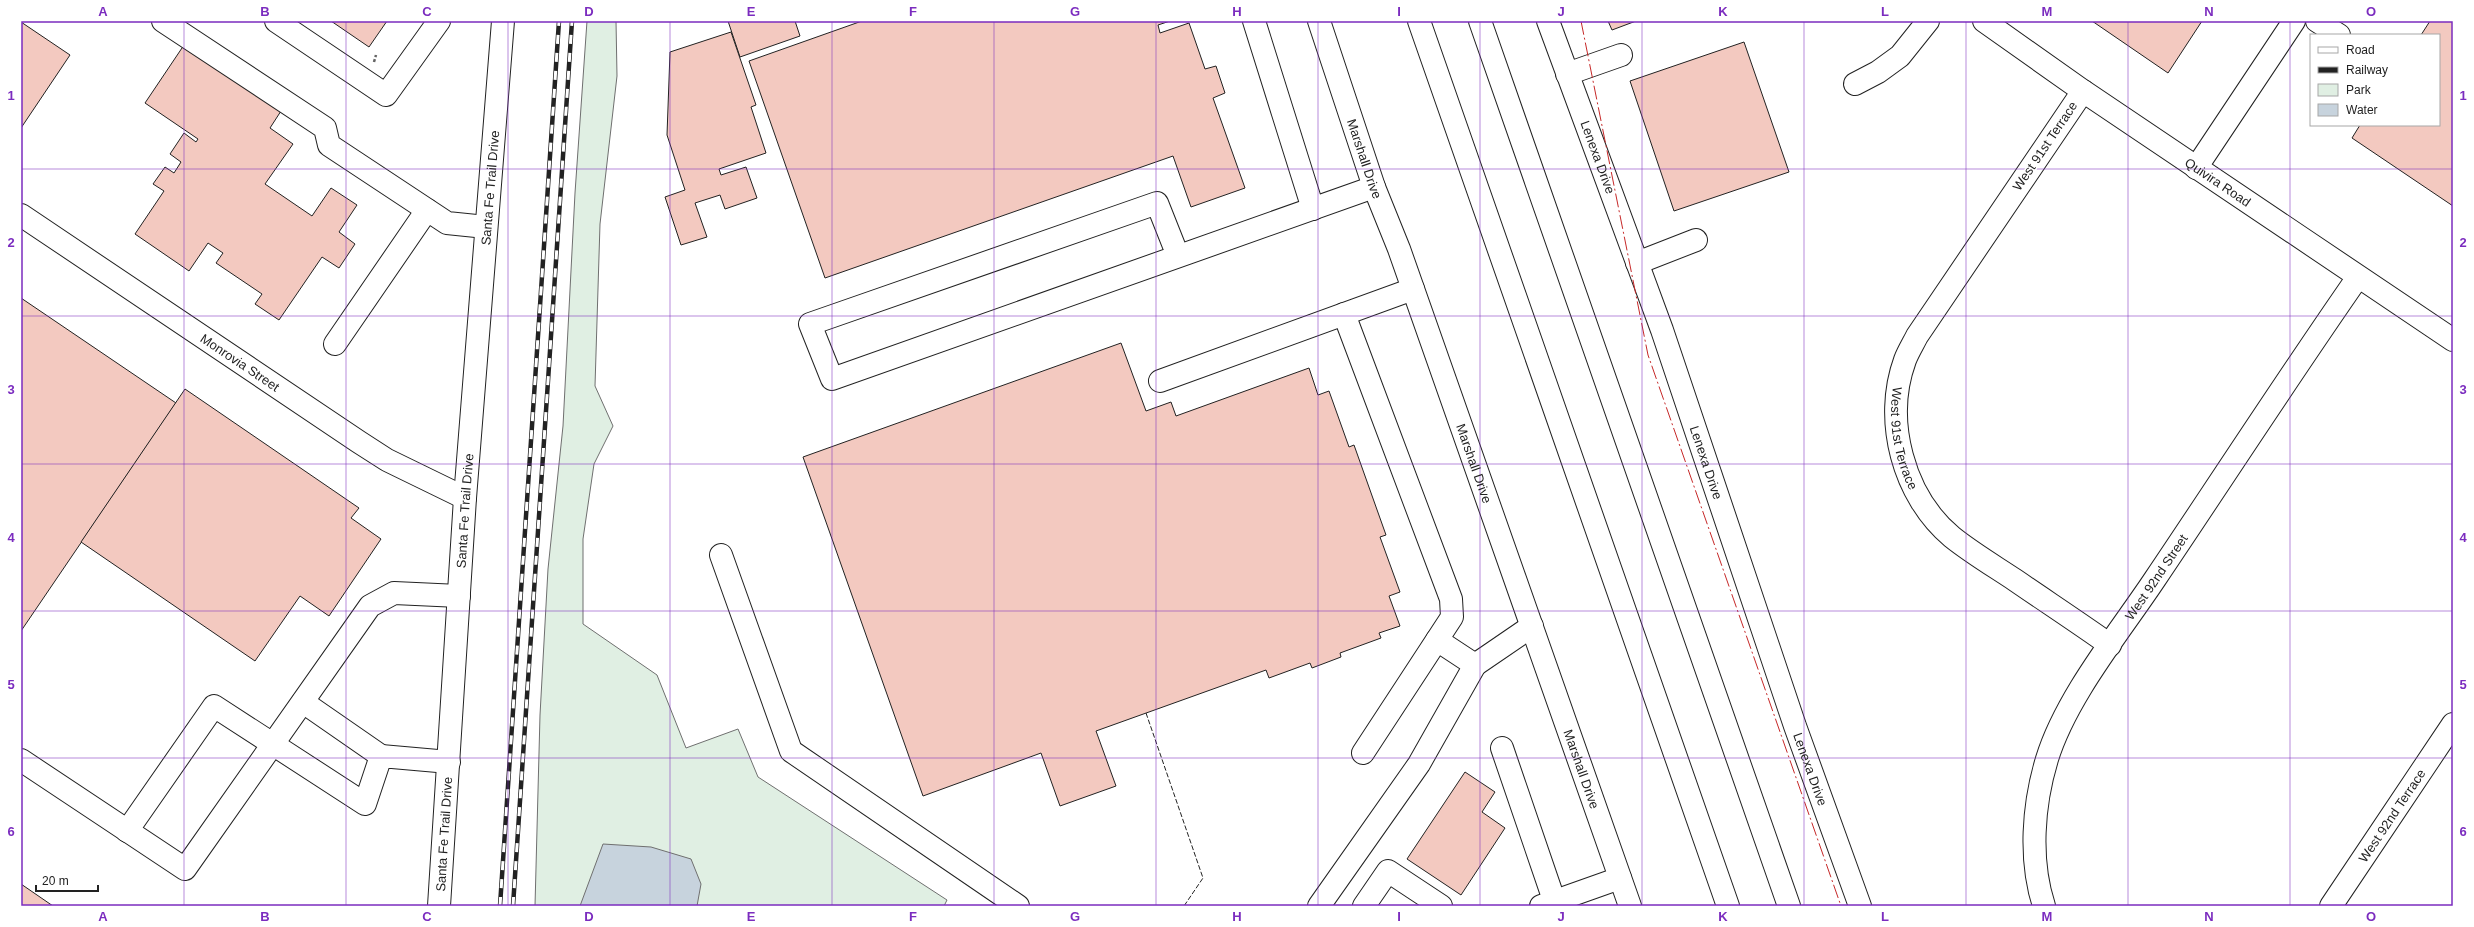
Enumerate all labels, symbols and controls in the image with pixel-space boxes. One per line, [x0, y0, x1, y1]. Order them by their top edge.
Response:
text: A [98, 4, 108, 19]
text: B [260, 4, 270, 19]
text: C [422, 4, 432, 19]
text: D [584, 4, 594, 19]
text: E [747, 4, 756, 19]
text: F [909, 4, 917, 19]
text: G [1070, 4, 1080, 19]
text: H [1232, 4, 1242, 19]
text: I [1397, 4, 1401, 19]
text: J [1557, 4, 1565, 19]
text: K [1718, 4, 1728, 19]
text: L [1881, 4, 1889, 19]
text: M [2042, 4, 2052, 19]
text: N [2204, 4, 2214, 19]
text: O [2366, 4, 2376, 19]
legend [2310, 34, 2440, 126]
text: Road [2346, 43, 2375, 57]
text: Railway [2346, 63, 2388, 77]
text: Park [2346, 83, 2372, 97]
text: 1 [7, 88, 15, 103]
text: 1 [2459, 88, 2467, 103]
street label: West 91st Terrace [2010, 99, 2080, 193]
text: Water [2346, 103, 2378, 117]
street label: Marshall Drive [1344, 117, 1385, 201]
street label: Lenexa Drive [1578, 118, 1618, 196]
street label: Santa Fe Trail Drive [478, 130, 502, 246]
street label: Quivira Road [2182, 154, 2254, 209]
text: 2 [7, 235, 15, 250]
text: 2 [2459, 235, 2467, 250]
street label: Monrovia Street [198, 330, 283, 394]
text: 3 [7, 382, 15, 397]
text: 3 [2459, 382, 2467, 397]
street label: West 91st Terrace [1889, 386, 1921, 492]
street label: Marshall Drive [1454, 422, 1495, 505]
street label: Lenexa Drive [1687, 424, 1726, 501]
street label: Santa Fe Trail Drive [453, 453, 476, 569]
text: 4 [7, 530, 15, 545]
text: 4 [2459, 530, 2467, 545]
street label: West 92nd Street [2122, 531, 2191, 623]
text: 5 [7, 677, 15, 692]
text: 5 [2459, 677, 2467, 692]
street label: Marshall Drive [1561, 727, 1603, 811]
street label: Lenexa Drive [1791, 731, 1831, 808]
street label: West 92nd Terrace [2355, 766, 2428, 865]
street label: Santa Fe Trail Drive [432, 776, 455, 892]
text: 6 [7, 824, 15, 839]
text: 6 [2459, 824, 2467, 839]
scale bar [36, 867, 98, 893]
text: 20 m [42, 874, 69, 888]
text: A [98, 909, 108, 924]
text: B [260, 909, 270, 924]
text: C [422, 909, 432, 924]
text: D [584, 909, 594, 924]
text: E [747, 909, 756, 924]
text: F [909, 909, 917, 924]
text: G [1070, 909, 1080, 924]
text: H [1232, 909, 1242, 924]
text: I [1397, 909, 1401, 924]
text: J [1557, 909, 1565, 924]
text: K [1718, 909, 1728, 924]
text: L [1881, 909, 1889, 924]
text: M [2042, 909, 2052, 924]
text: N [2204, 909, 2214, 924]
text: O [2366, 909, 2376, 924]

